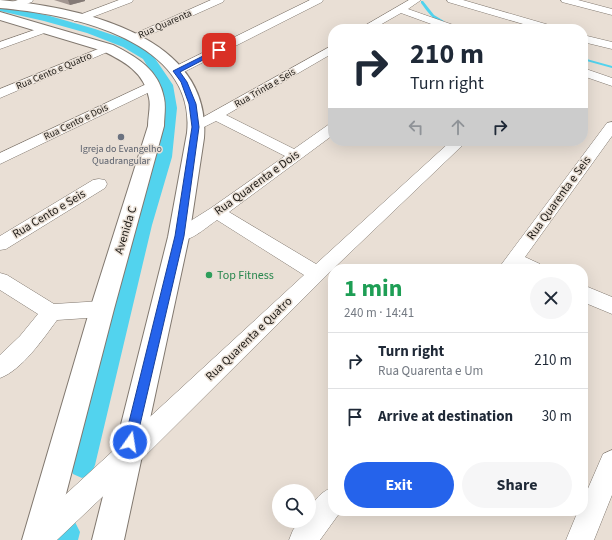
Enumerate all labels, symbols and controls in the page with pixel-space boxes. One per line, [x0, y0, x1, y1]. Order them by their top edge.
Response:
street label: Rua Quarenta [136, 6, 194, 42]
pin [202, 33, 236, 67]
text: 210 m [410, 34, 484, 74]
icon: arrive [208, 39, 230, 61]
icon: right [344, 40, 396, 92]
street label: Rua Cento e Quatro [14, 49, 94, 93]
street label: Rua Trinta e Seis [232, 65, 298, 111]
text: Turn right [410, 71, 484, 96]
street label: Rua Cento e Dois [41, 100, 111, 144]
icon: left [405, 116, 427, 138]
icon: ahead [447, 116, 469, 138]
icon: right [489, 116, 511, 138]
marker: Igreja do Evangelho Quadrangular [116, 132, 126, 142]
place label: Igreja do Evangelho Quadrangular [80, 142, 162, 168]
street label: Rua Quarenta e Dois [211, 146, 303, 220]
street label: Rua Quarenta e Seis [523, 153, 595, 243]
street label: Rua Cento e Seis [9, 185, 89, 243]
street label: Avenida C [111, 204, 141, 256]
place label: Top Fitness [217, 267, 274, 284]
marker: Top Fitness [204, 270, 214, 280]
text: 1 min [344, 271, 402, 306]
button: close [530, 277, 572, 319]
street label: Rua Quarenta e Quatro [202, 293, 296, 385]
text: 240 m · 14:41 [344, 304, 414, 322]
text: Turn right [378, 341, 444, 362]
icon: right [344, 350, 366, 372]
text: 210 m [534, 350, 572, 371]
text: Rua Quarenta e Um [378, 362, 483, 380]
icon: arrive [344, 406, 366, 428]
text: Arrive at destination [378, 406, 513, 427]
text: 30 m [542, 406, 572, 427]
position arrow [109, 421, 151, 463]
button: Exit [344, 462, 454, 508]
button: Share [462, 462, 572, 508]
map controls [272, 484, 316, 528]
button: search [272, 484, 316, 528]

